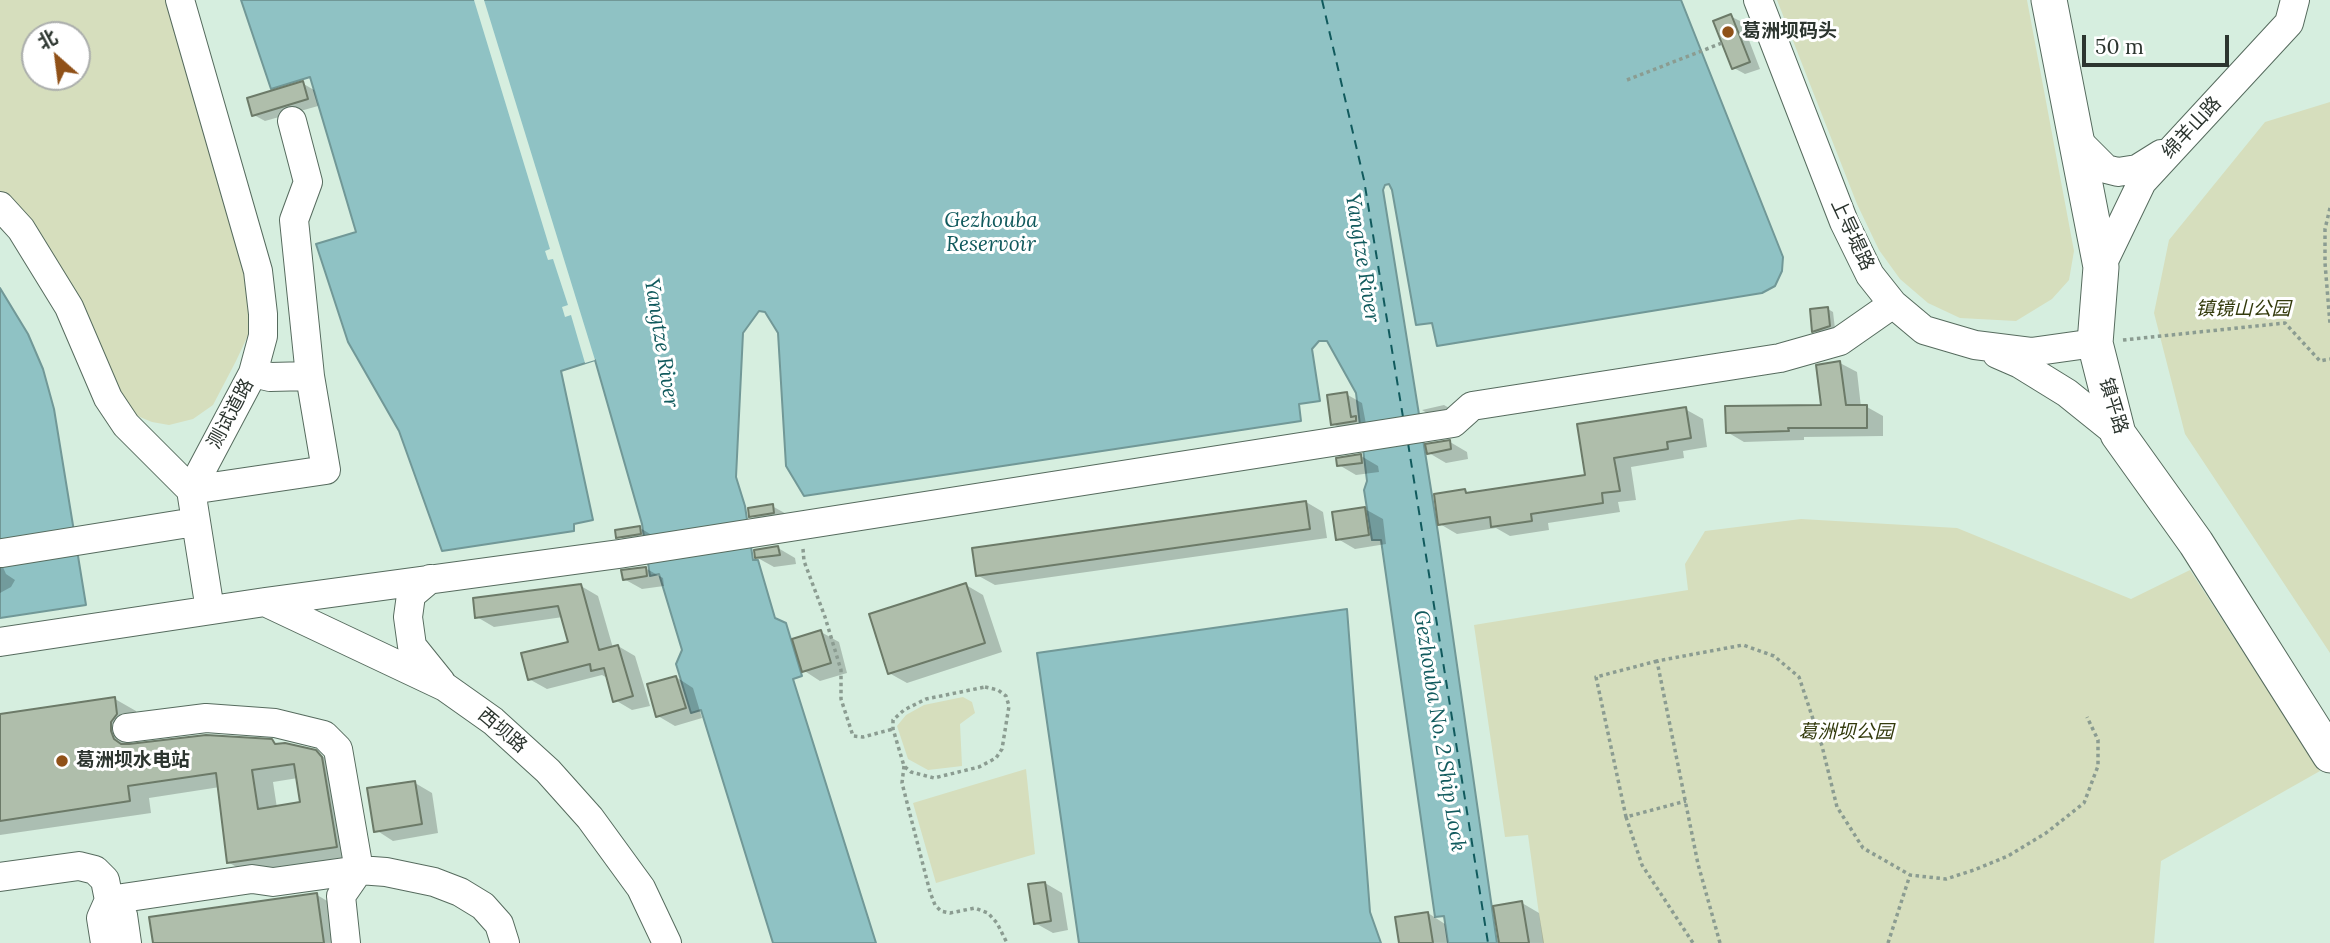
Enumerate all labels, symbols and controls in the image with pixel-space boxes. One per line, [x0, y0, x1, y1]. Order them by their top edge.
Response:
north arrow [21, 21, 91, 91]
place label: 葛洲坝码头 [1742, 21, 1837, 43]
scale bar [2085, 21, 2232, 65]
text: 北 [33, 24, 61, 54]
marker: 葛洲坝码头 [1720, 24, 1736, 40]
text: 50 m [2095, 33, 2144, 60]
street label: 绵羊山路 [2158, 92, 2226, 164]
water label: Yangtze River [1339, 192, 1385, 324]
street label: 上导堤路 [1826, 196, 1878, 274]
water label: Gezhouba Reservoir [944, 208, 1038, 258]
water label: Yangtze River [638, 277, 684, 409]
park label: 镇镜山公园 [2196, 299, 2290, 321]
street label: 测试道路 [203, 375, 259, 453]
street label: 镇平路 [2094, 375, 2132, 437]
water label: Gezhouba No. 2 Ship Lock [1407, 608, 1471, 854]
street label: 西坝路 [473, 704, 531, 758]
park label: 葛洲坝公园 [1799, 722, 1893, 744]
place label: 葛洲坝水电站 [76, 750, 190, 772]
marker: 葛洲坝水电站 [54, 753, 70, 769]

